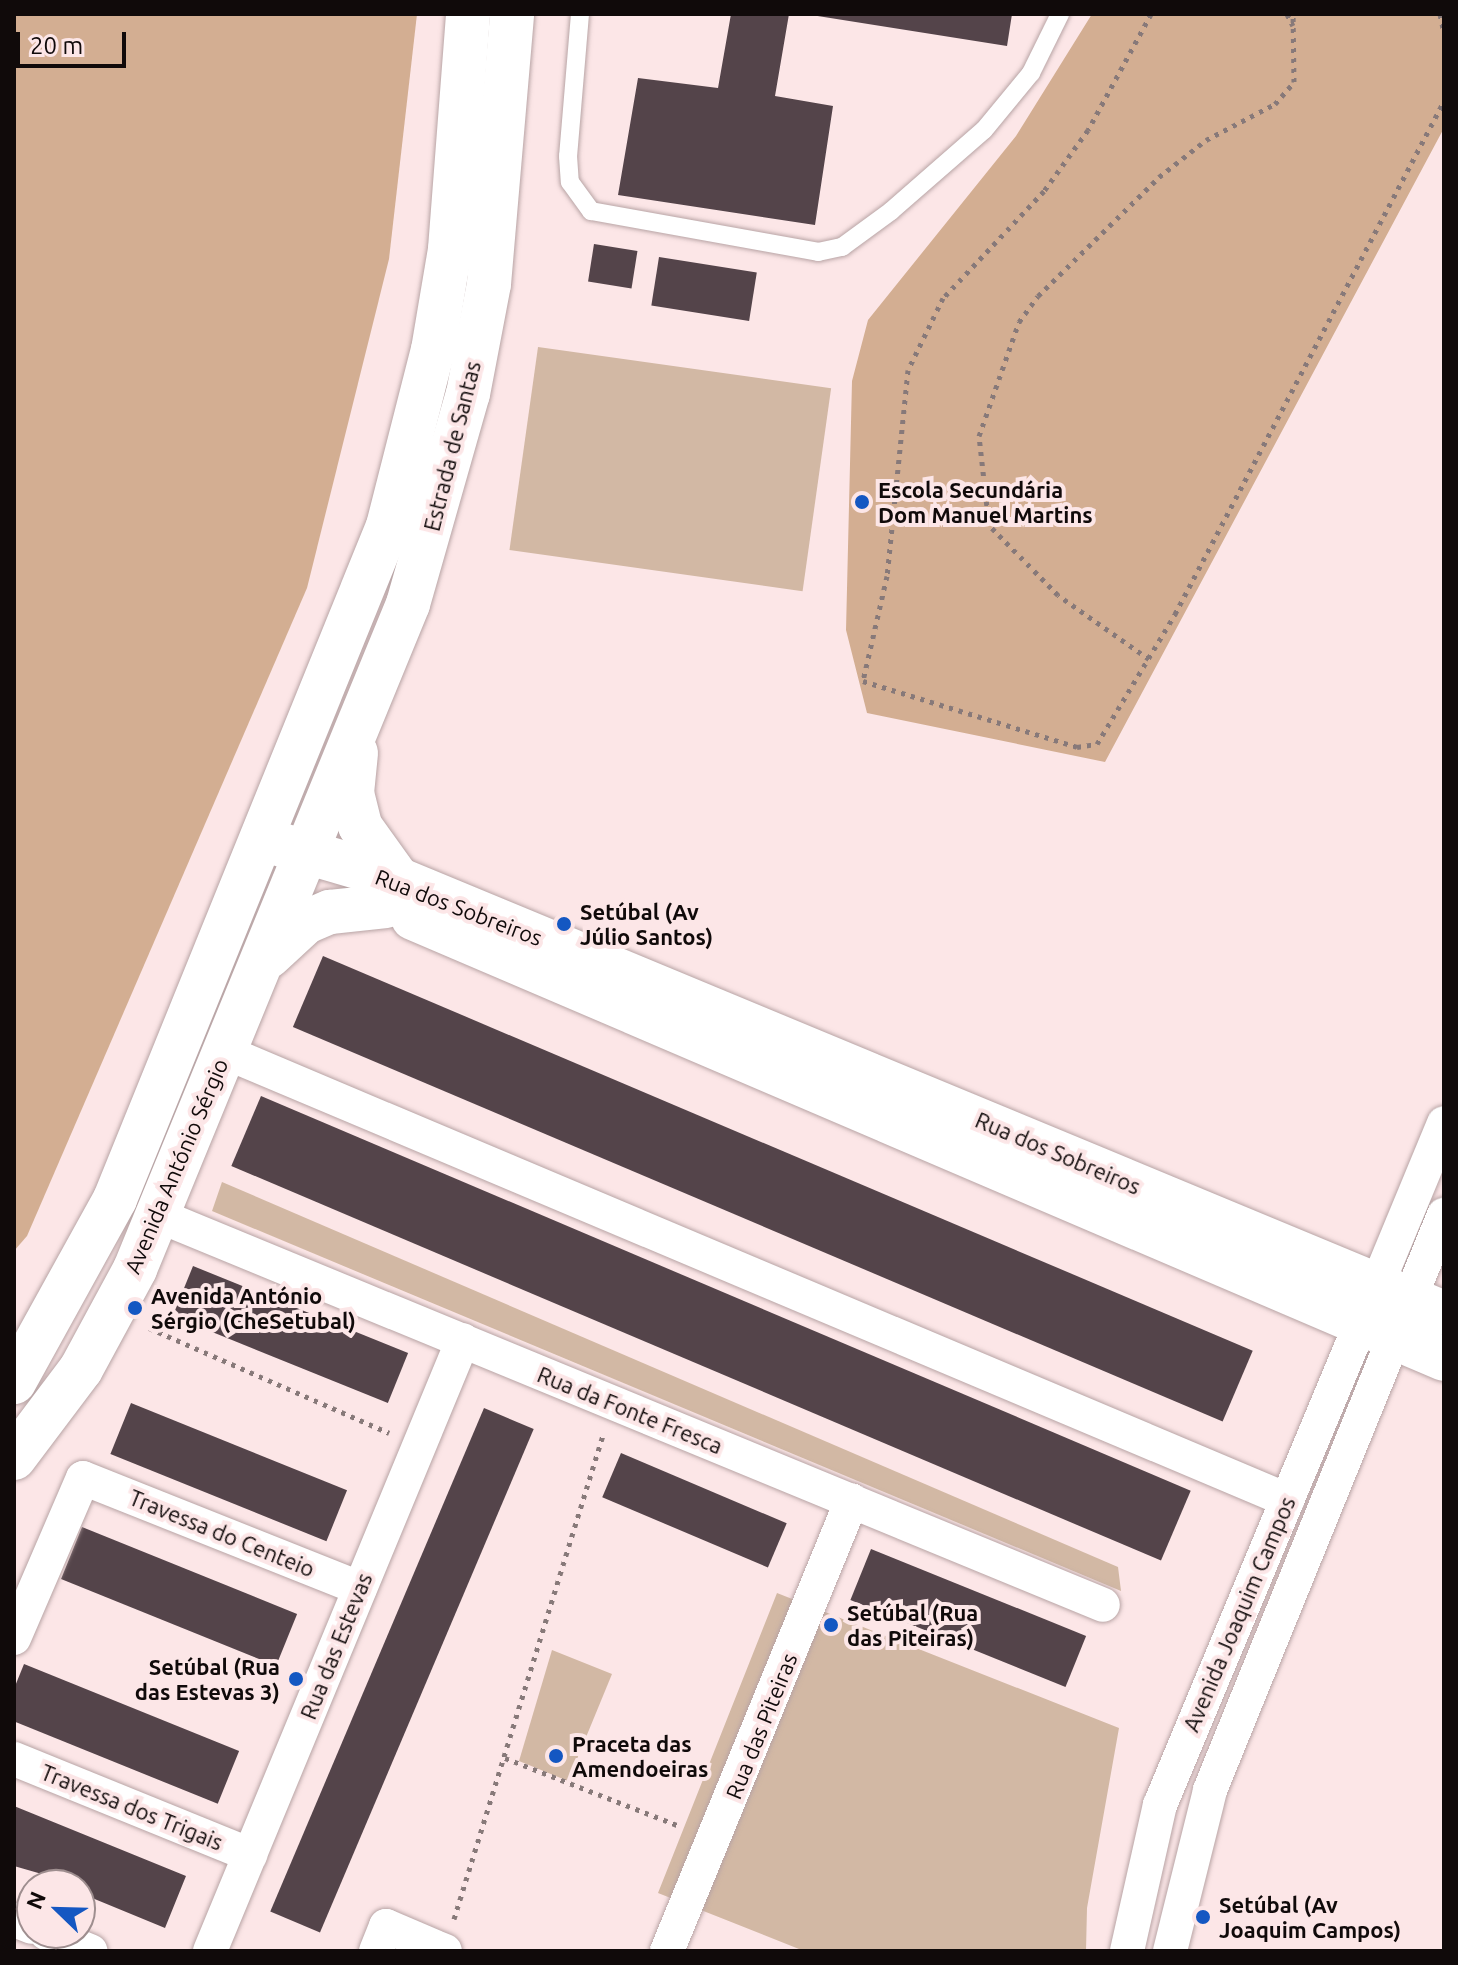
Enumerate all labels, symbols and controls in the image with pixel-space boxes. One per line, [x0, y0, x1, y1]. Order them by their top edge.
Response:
scale bar [20, 16, 130, 66]
text: 20 m [30, 32, 83, 59]
street label: Estrada de Santas [418, 358, 486, 534]
place label: Escola Secundária Dom Manuel Martins [878, 476, 1093, 528]
marker: Escola Secundária Dom Manuel Martins [853, 493, 871, 511]
street label: Rua dos Sobreiros [372, 863, 546, 951]
place label: Setúbal (Av Júlio Santos) [580, 898, 713, 950]
marker: Setúbal (Av Júlio Santos) [555, 915, 573, 933]
street label: Avenida António Sérgio [119, 1055, 233, 1277]
street label: Rua dos Sobreiros [971, 1106, 1145, 1200]
place label: Avenida António Sérgio (CheSetubal) [151, 1282, 356, 1334]
marker: Avenida António Sérgio (CheSetubal) [126, 1299, 144, 1317]
street label: Rua da Fonte Fresca [534, 1361, 726, 1459]
street label: Travessa do Centeio [126, 1484, 318, 1582]
street label: Avenida Joaquim Campos [1177, 1492, 1301, 1736]
street label: Rua das Estevas [295, 1569, 377, 1723]
place label: Setúbal (Rua das Piteiras) [847, 1599, 978, 1650]
marker: Setúbal (Rua das Piteiras) [822, 1616, 840, 1634]
street label: Rua das Piteiras [720, 1649, 802, 1803]
place label: Setúbal (Rua das Estevas 3) [135, 1653, 280, 1704]
marker: Setúbal (Rua das Estevas 3) [287, 1670, 305, 1688]
place label: Praceta das Amendoeiras [572, 1730, 708, 1782]
marker: Praceta das Amendoeiras [547, 1747, 565, 1765]
street label: Travessa dos Trigais [37, 1758, 227, 1856]
north arrow [16, 1869, 96, 1949]
text: N [21, 1888, 50, 1913]
place label: Setúbal (Av Joaquim Campos) [1219, 1891, 1401, 1942]
marker: Setúbal (Av Joaquim Campos) [1194, 1908, 1212, 1926]

